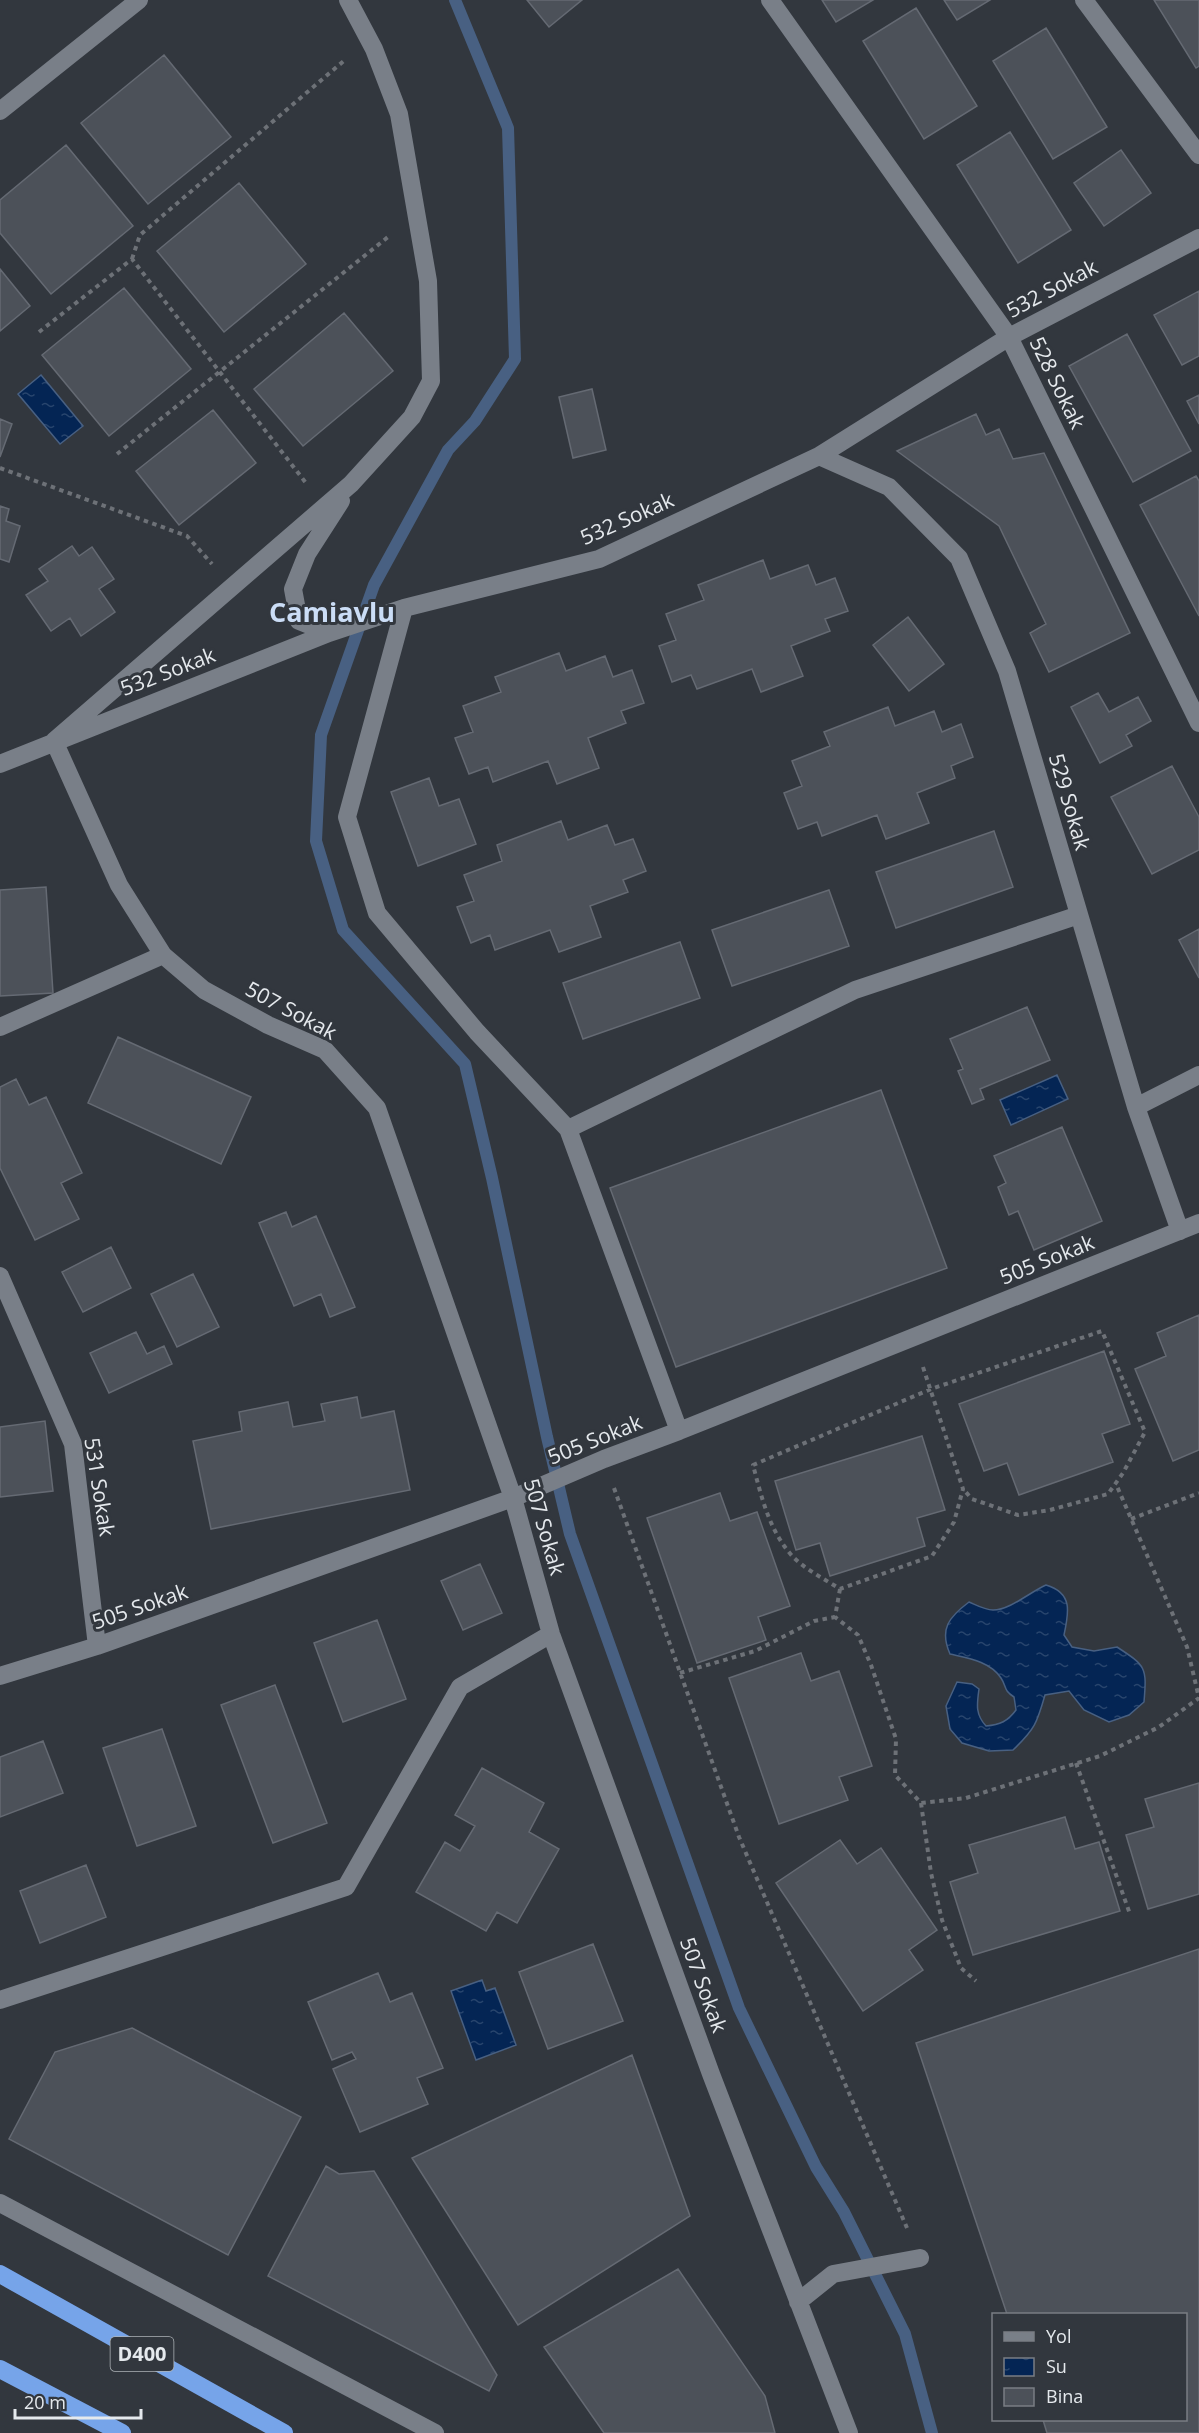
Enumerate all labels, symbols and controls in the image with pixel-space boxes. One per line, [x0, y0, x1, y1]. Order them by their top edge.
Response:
street label: 532 Sokak [1001, 252, 1102, 324]
street label: 528 Sokak [1024, 332, 1092, 433]
street label: 532 Sokak [576, 485, 678, 551]
district label: Camiavlu [269, 593, 395, 630]
street label: 532 Sokak [116, 640, 219, 702]
street label: 529 Sokak [1043, 750, 1097, 853]
street label: 507 Sokak [241, 974, 342, 1046]
street label: 505 Sokak [995, 1227, 1098, 1291]
street label: 505 Sokak [543, 1407, 646, 1471]
street label: 531 Sokak [78, 1436, 122, 1538]
street label: 507 Sokak [518, 1475, 572, 1578]
street label: 505 Sokak [88, 1577, 191, 1635]
street label: 507 Sokak [674, 1933, 734, 2036]
legend [992, 2313, 1187, 2421]
text: Yol [1046, 2324, 1071, 2348]
road number: D400 [110, 2337, 174, 2371]
text: Su [1046, 2354, 1067, 2378]
scale bar [15, 2382, 141, 2420]
text: Bina [1046, 2384, 1083, 2408]
text: 20 m [24, 2390, 66, 2414]

